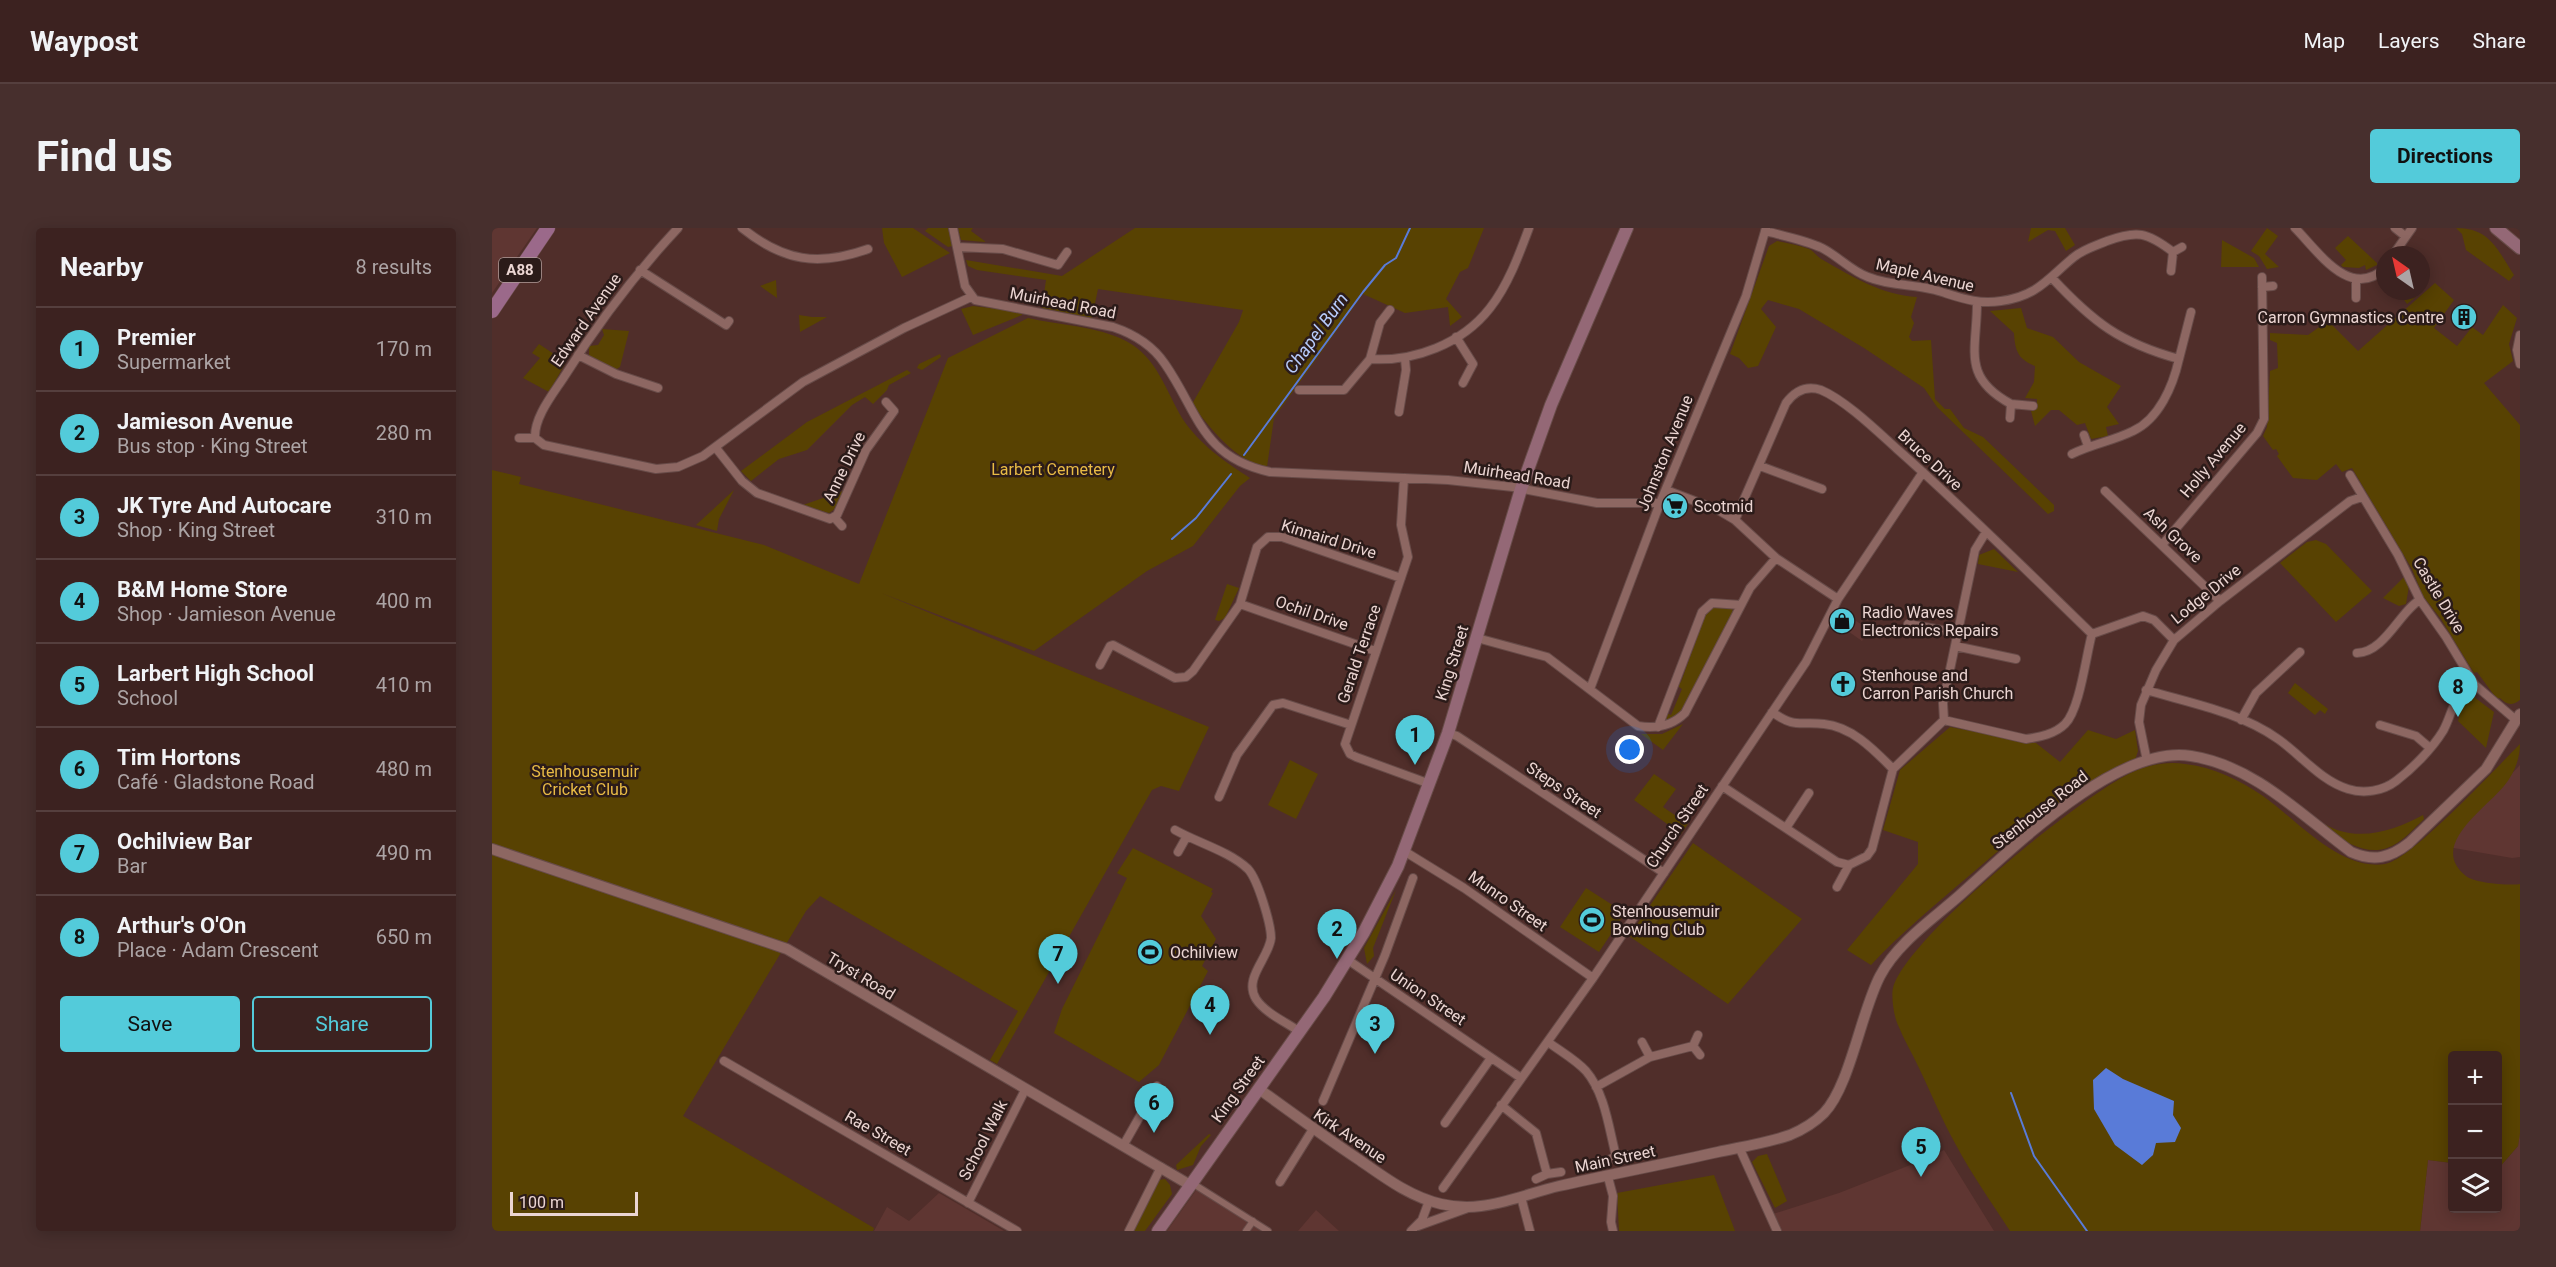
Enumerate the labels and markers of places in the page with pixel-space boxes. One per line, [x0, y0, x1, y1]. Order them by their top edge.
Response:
building icon: Carron Gymnastics Centre [2449, 302, 2479, 332]
place label: Carron Gymnastics Centre [2258, 308, 2444, 327]
supermarket icon: Scotmid [1660, 491, 1690, 521]
place label: Scotmid [1694, 497, 1753, 516]
place label: Radio Waves Electronics Repairs [1862, 603, 1998, 640]
shop icon: Radio Waves Electronics Repairs [1827, 606, 1857, 636]
place label: Stenhouse and Carron Parish Church [1862, 666, 2013, 703]
pin: 8 [2438, 668, 2478, 717]
church icon: Stenhouse and Carron Parish Church [1828, 669, 1858, 699]
pin: 1 [1396, 716, 1434, 765]
place label: Stenhousemuir Bowling Club [1612, 902, 1720, 939]
sports icon: Stenhousemuir Bowling Club [1577, 905, 1607, 935]
pin: 2 [1318, 910, 1356, 959]
pin: 7 [1038, 934, 1078, 984]
sports icon: Ochilview [1135, 937, 1165, 967]
place label: Ochilview [1170, 943, 1238, 962]
pin: 4 [1190, 986, 1230, 1035]
pin: 3 [1356, 1004, 1394, 1054]
pin: 6 [1134, 1084, 1174, 1133]
pin: 5 [1902, 1128, 1940, 1177]

